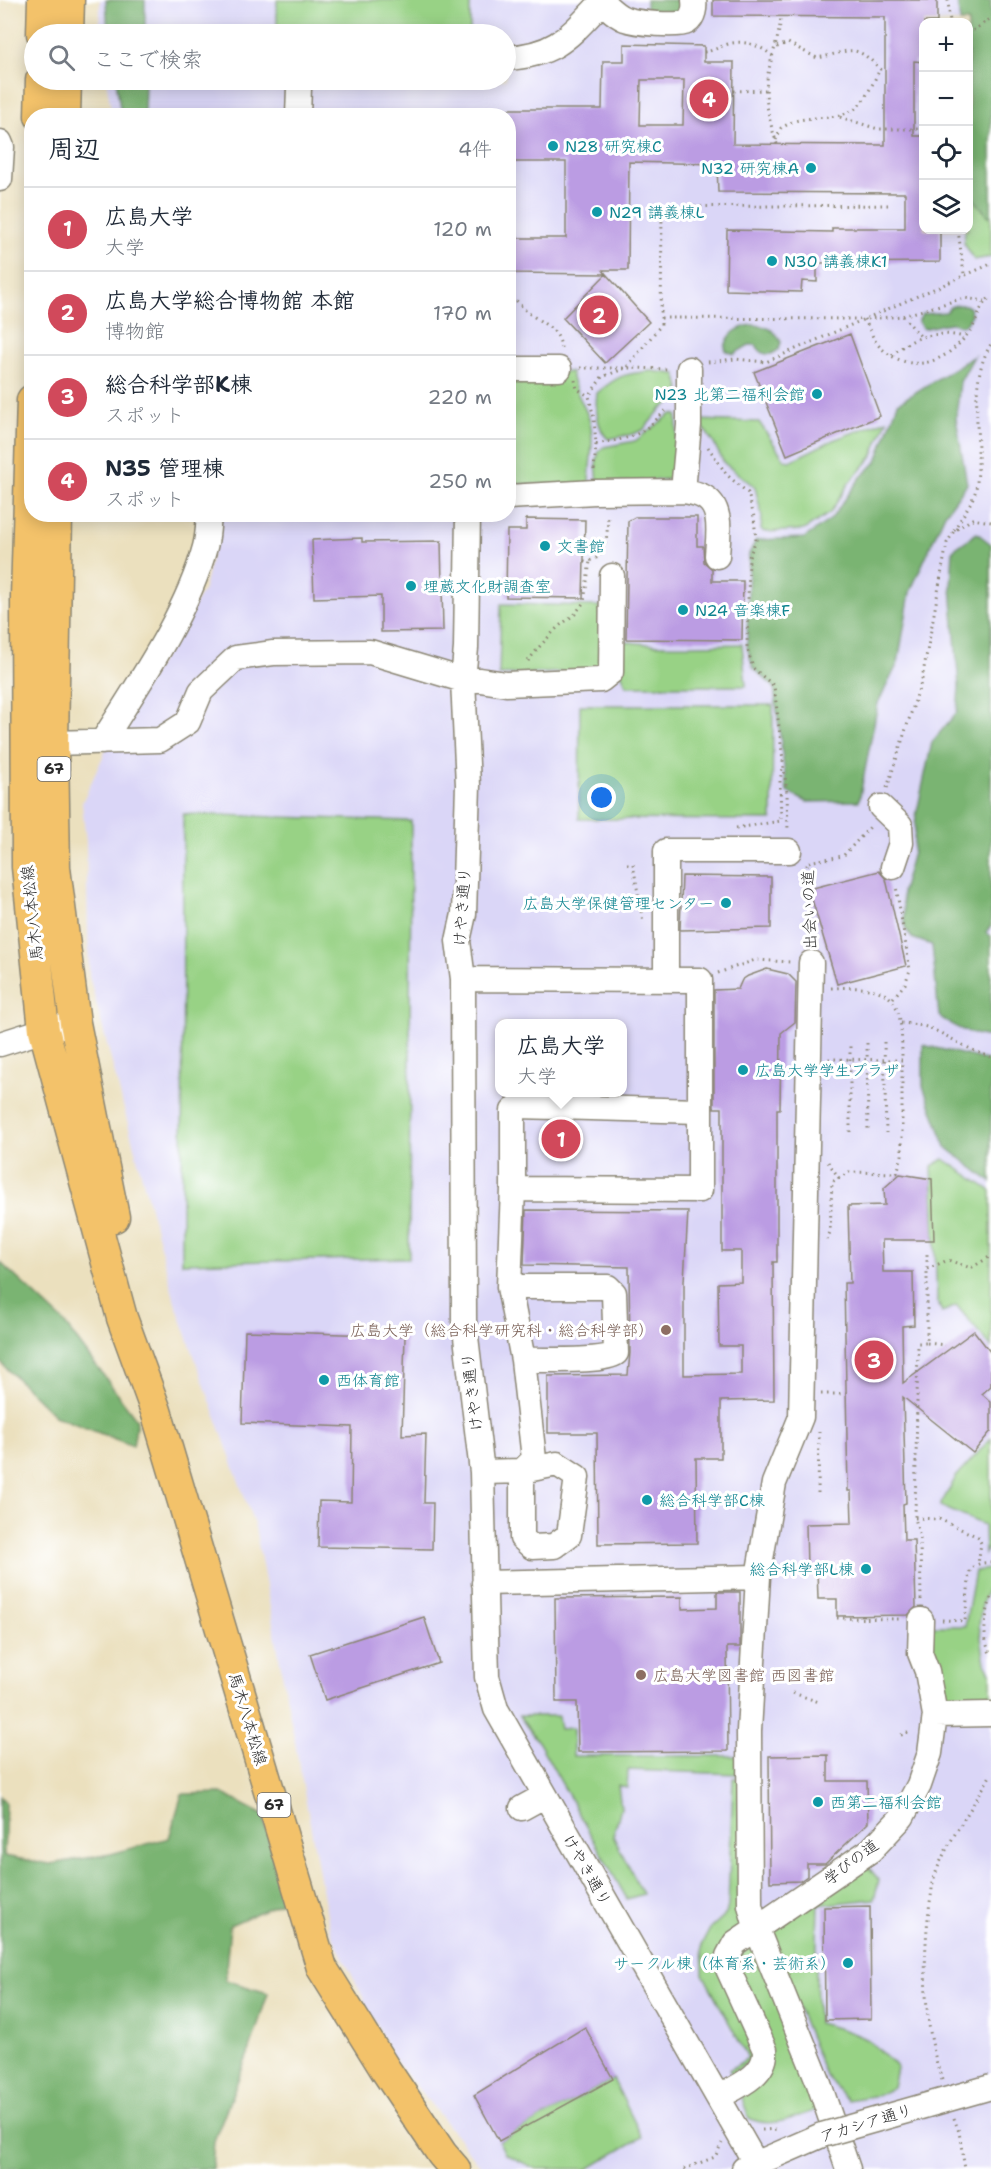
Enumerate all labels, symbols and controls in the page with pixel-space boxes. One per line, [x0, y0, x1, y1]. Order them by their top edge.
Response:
map controls [919, 18, 973, 234]
button: + [919, 18, 973, 72]
search box [24, 24, 516, 90]
icon: search [45, 41, 78, 74]
text: ここで検索 [93, 45, 203, 74]
button: − [919, 72, 973, 126]
pin: 4 [690, 76, 728, 122]
button: locate [919, 126, 973, 180]
text: 周辺 [48, 131, 100, 166]
text: 4件 [458, 136, 492, 162]
place label: N28 研究棟C [565, 136, 662, 157]
marker: N28 研究棟C [546, 139, 560, 153]
place label: N32 研究棟A [701, 158, 799, 179]
marker: N32 研究棟A [804, 161, 818, 175]
button: layers [919, 180, 973, 234]
text: 広島大学 [105, 202, 193, 231]
place label: N29 講義棟L [609, 202, 705, 223]
marker: N29 講義棟L [590, 205, 604, 219]
text: 1 [63, 216, 72, 242]
text: 120 m [433, 216, 492, 242]
text: 大学 [105, 234, 145, 260]
place label: N30 講義棟K1 [784, 251, 887, 272]
marker: N30 講義棟K1 [765, 254, 779, 268]
text: 広島大学総合博物館 本館 [105, 286, 355, 315]
pin: 2 [580, 292, 618, 338]
text: 2 [61, 300, 75, 326]
text: 170 m [433, 300, 492, 326]
text: 博物館 [105, 318, 165, 344]
text: 総合科学部K棟 [105, 370, 252, 399]
text: 3 [61, 384, 75, 410]
text: 220 m [428, 384, 492, 410]
place label: N23 北第二福利会館 [654, 384, 805, 405]
marker: N23 北第二福利会館 [810, 387, 824, 401]
text: スポット [105, 402, 185, 428]
text: N35 管理棟 [105, 454, 224, 483]
text: 4 [61, 468, 75, 494]
text: 250 m [428, 468, 492, 494]
text: スポット [105, 486, 185, 512]
place label: 文書館 [557, 536, 605, 557]
marker: 文書館 [538, 539, 552, 553]
place label: 埋蔵文化財調査室 [423, 576, 551, 597]
marker: 埋蔵文化財調査室 [404, 579, 418, 593]
place label: N24 音楽棟F [695, 600, 790, 621]
marker: N24 音楽棟F [676, 603, 690, 617]
road number: 67 [38, 757, 70, 781]
your location [587, 783, 616, 812]
street label: 馬木八本松線 [17, 864, 47, 962]
street label: けやき通り [449, 866, 475, 948]
street label: 出会いの道 [797, 870, 821, 950]
place label: 広島大学保健管理センター [523, 893, 714, 914]
marker: 広島大学保健管理センター [719, 896, 733, 910]
popup [495, 1019, 627, 1097]
text: 広島大学 [517, 1031, 605, 1060]
place label: 広島大学学生プラザ [755, 1060, 899, 1081]
text: 大学 [517, 1063, 557, 1089]
marker: 広島大学学生プラザ [736, 1063, 750, 1077]
pin: 1 [542, 1116, 580, 1162]
place label: 広島大学（総合科学研究科・総合科学部） [350, 1320, 654, 1341]
marker: 広島大学（総合科学研究科・総合科学部） [659, 1323, 673, 1337]
pin: 3 [854, 1338, 894, 1382]
street label: けやき通り [457, 1351, 487, 1433]
place label: 西体育館 [336, 1370, 400, 1391]
marker: 西体育館 [317, 1373, 331, 1387]
place label: 総合科学部C棟 [659, 1490, 765, 1511]
marker: 総合科学部C棟 [640, 1493, 654, 1507]
place label: 総合科学部L棟 [749, 1559, 854, 1580]
marker: 総合科学部L棟 [859, 1562, 873, 1576]
place label: 広島大学図書館 西図書館 [653, 1665, 834, 1686]
marker: 広島大学図書館 西図書館 [634, 1668, 648, 1682]
street label: 馬木八本松線 [224, 1670, 272, 1768]
place label: 西第二福利会館 [830, 1792, 942, 1813]
road number: 67 [258, 1793, 290, 1817]
marker: 西第二福利会館 [811, 1795, 825, 1809]
street label: けやき通り [558, 1830, 616, 1910]
street label: 学びの道 [819, 1834, 883, 1890]
place label: サークル棟（体育系・芸術系） [613, 1953, 836, 1974]
marker: サークル棟（体育系・芸術系） [841, 1956, 855, 1970]
street label: アカシア通り [817, 2099, 915, 2147]

